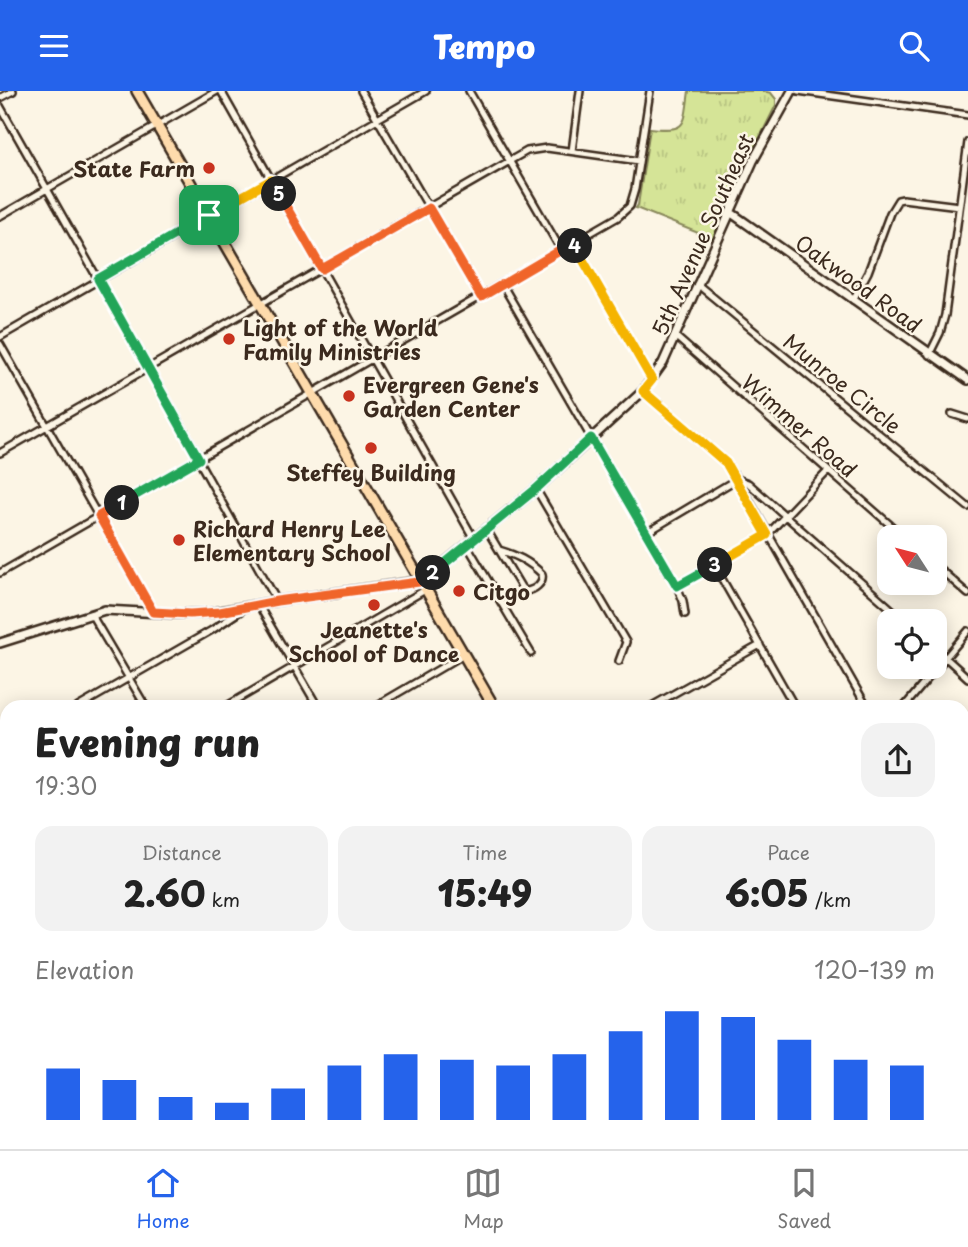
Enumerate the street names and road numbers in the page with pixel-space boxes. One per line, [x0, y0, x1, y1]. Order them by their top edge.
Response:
street label: 5th Avenue Southeast [643, 128, 761, 340]
street label: Oakwood Road [789, 226, 929, 340]
street label: Munroe Circle [777, 325, 909, 441]
street label: Wimmer Road [735, 366, 865, 484]

